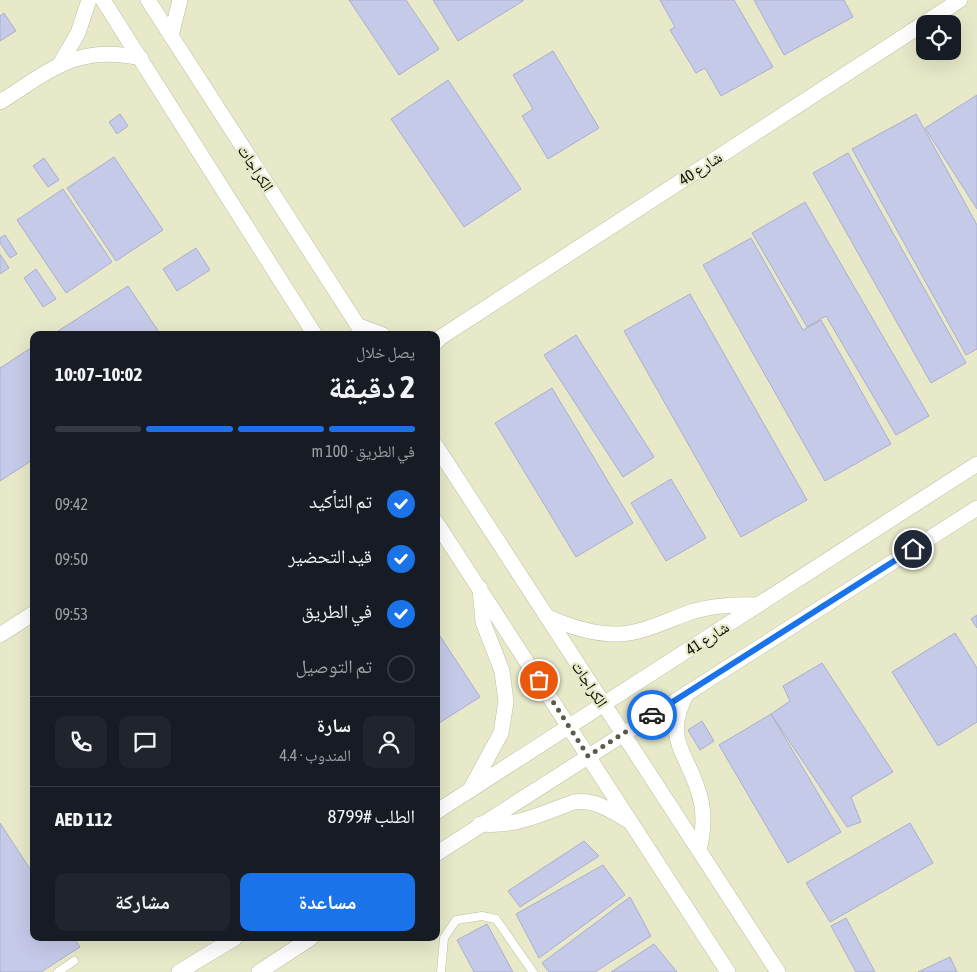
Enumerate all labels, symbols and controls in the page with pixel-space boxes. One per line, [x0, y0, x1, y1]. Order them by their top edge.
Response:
map controls [916, 15, 961, 60]
button: locate [916, 15, 961, 60]
street label: الكراجات [234, 142, 278, 195]
street label: شارع 40 [675, 147, 726, 190]
text: يصل خلال [356, 343, 415, 361]
text: 10:02–10:07 [55, 363, 142, 385]
text: 2 دقيقة [328, 368, 415, 405]
text: في الطريق · 100 m [312, 442, 415, 460]
text: تم التأكيد [309, 490, 372, 512]
icon: check [387, 490, 415, 518]
text: 09:42 [55, 495, 88, 513]
pin [892, 528, 934, 570]
icon: home [899, 535, 927, 563]
text: قيد التحضير [288, 545, 372, 567]
icon: check [387, 545, 415, 573]
text: 09:50 [55, 550, 88, 568]
text: في الطريق [301, 600, 372, 622]
icon: check [387, 600, 415, 628]
text: 09:53 [55, 605, 88, 623]
street label: شارع 41 [682, 617, 733, 660]
text: تم التوصيل [296, 655, 372, 677]
street label: الكراجات [568, 658, 612, 711]
pin [518, 659, 560, 701]
icon: bag [525, 666, 553, 694]
courier [627, 690, 677, 740]
icon: car [638, 701, 666, 729]
text: سارة [317, 714, 351, 736]
button: phone [55, 716, 107, 768]
button: chat [119, 716, 171, 768]
button: person [363, 716, 415, 768]
text: المندوب · 4.4 [279, 746, 351, 764]
text: الطلب #8799 [328, 805, 415, 827]
text: AED 112 [55, 808, 112, 830]
button: مشاركة [55, 873, 230, 931]
button: مساعدة [240, 873, 415, 931]

